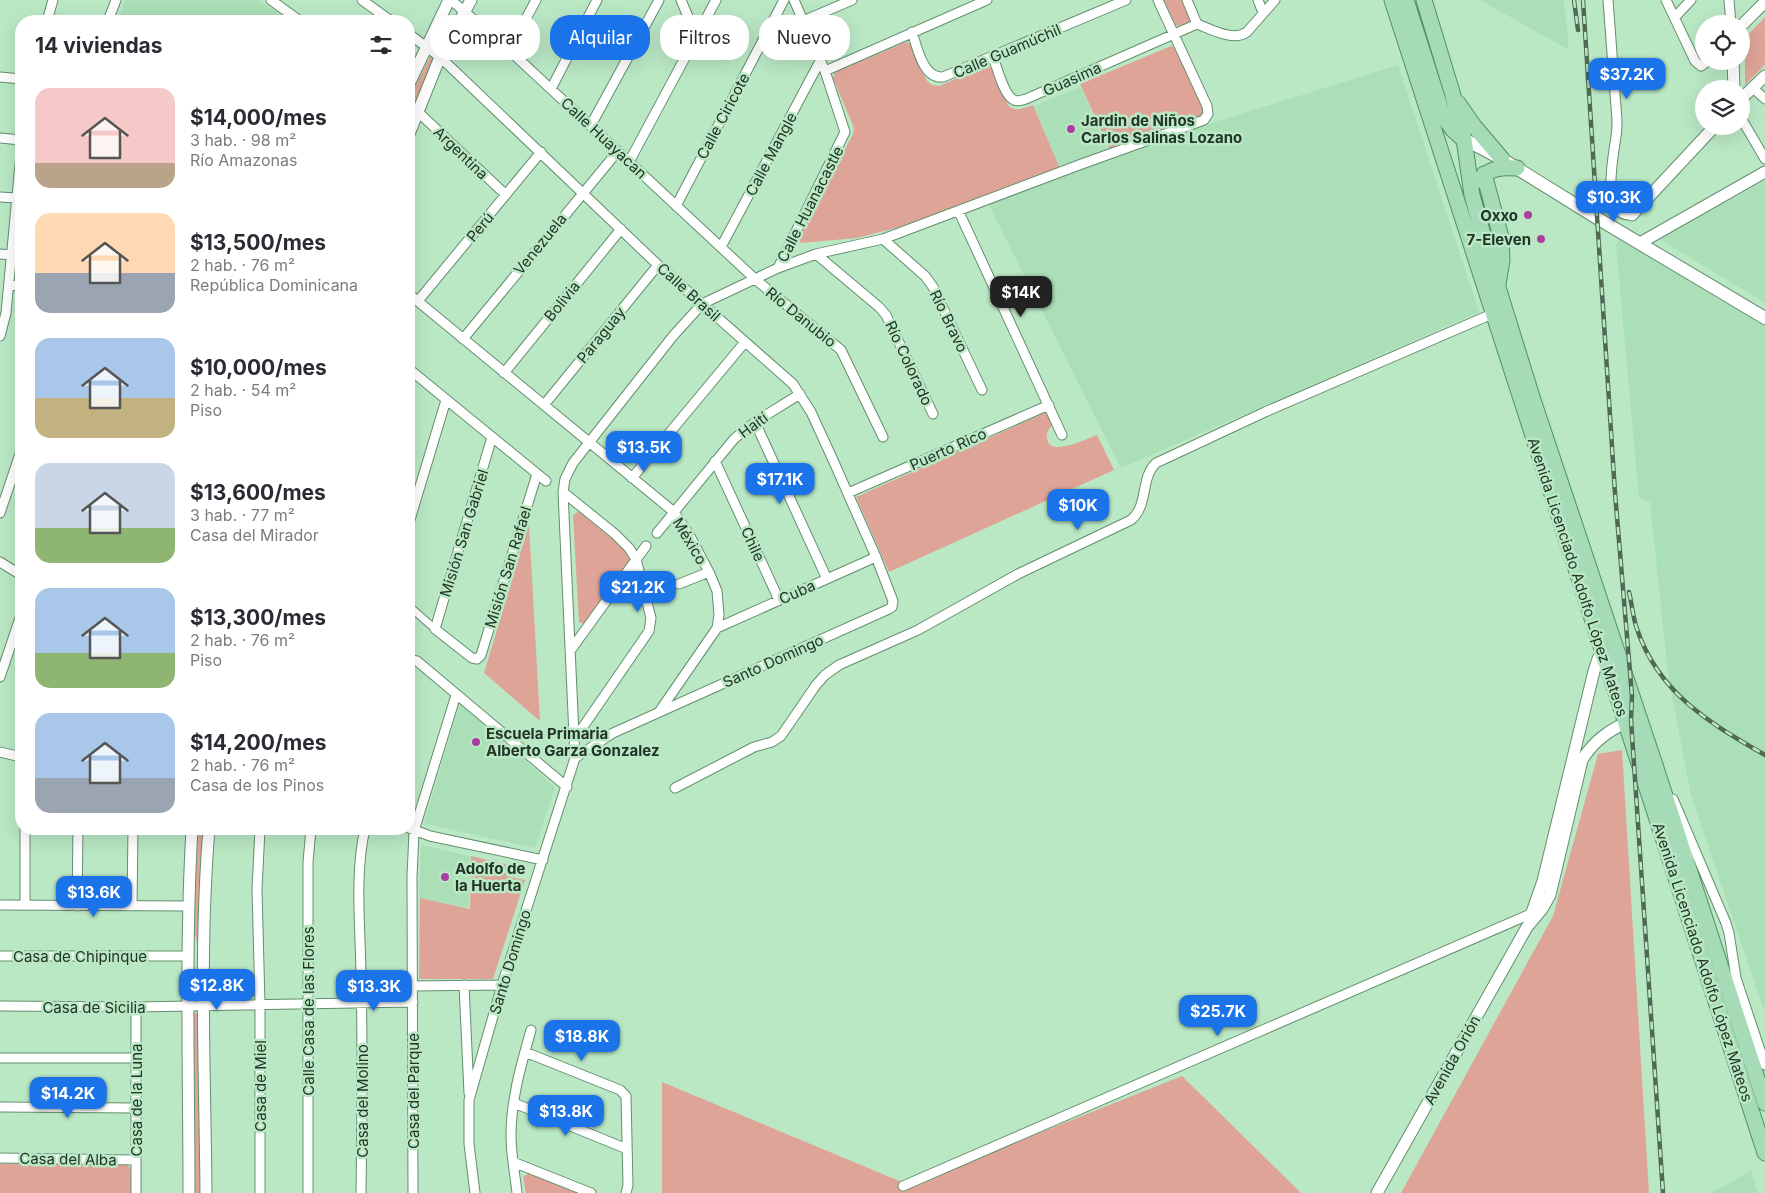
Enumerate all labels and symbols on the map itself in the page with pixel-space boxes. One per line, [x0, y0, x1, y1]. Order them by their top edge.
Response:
street label: Calle Guamúchil [950, 20, 1064, 82]
street label: Guasima [1040, 58, 1104, 100]
pin: $37.2K [1586, 58, 1668, 100]
street label: Calle Ciricote [692, 70, 754, 162]
street label: Calle Huayacan [557, 93, 651, 183]
street label: Calle Mangle [741, 109, 801, 199]
place label: Jardin de Niños Carlos Salinas Lozano [1081, 111, 1242, 147]
street label: Argentina [430, 122, 492, 184]
marker: Jardin de Niños Carlos Salinas Lozano [1065, 123, 1077, 135]
street label: Calle Huanacastle [773, 143, 847, 265]
pin: $10.3K [1573, 180, 1655, 223]
place label: Oxxo [1480, 206, 1518, 225]
street label: Perú [462, 208, 498, 246]
street label: Venezuela [509, 209, 571, 279]
marker: Oxxo [1522, 209, 1534, 221]
place label: 7-Eleven [1466, 230, 1531, 249]
marker: 7-Eleven [1535, 233, 1547, 245]
street label: Calle Brasil [653, 259, 725, 325]
pin: $14K [991, 276, 1051, 318]
street label: Bolivia [540, 277, 584, 325]
street label: Río Danubio [762, 283, 840, 351]
street label: Río Bravo [926, 287, 972, 355]
street label: Paraguay [573, 303, 630, 367]
street label: Río Colorado [881, 318, 937, 408]
street label: Haití [735, 408, 772, 442]
street label: Puerto Rico [907, 424, 989, 474]
pin: $13.5K [603, 430, 685, 473]
street label: Avenida Licenciado Adolfo López Mateos [1524, 435, 1632, 719]
pin: $17.1K [739, 462, 821, 505]
street label: Misión San Gabriel [436, 467, 492, 599]
pin: $10K [1048, 488, 1108, 531]
street label: Misión San Rafael [480, 504, 536, 630]
street label: México [669, 514, 711, 568]
street label: Chile [737, 524, 769, 564]
pin: $21.2K [597, 570, 679, 613]
street label: Cuba [776, 576, 818, 608]
street label: Santo Domingo [720, 630, 826, 692]
place label: Escuela Primaria Alberto Garza Gonzalez [486, 724, 659, 760]
marker: Escuela Primaria Alberto Garza Gonzalez [470, 736, 482, 748]
street label: Avenida Licenciado Adolfo López Mateos [1649, 820, 1757, 1104]
place label: Adolfo de la Huerta [455, 859, 525, 895]
marker: Adolfo de la Huerta [439, 871, 451, 883]
pin: $13.6K [53, 876, 135, 918]
street label: Santo Domingo [485, 907, 535, 1017]
street label: Calle Casa de las Flores [299, 926, 318, 1096]
street label: Casa de Chipinque [13, 947, 147, 966]
pin: $12.8K [176, 968, 258, 1011]
pin: $13.3K [333, 970, 415, 1012]
pin: $25.7K [1177, 994, 1259, 1037]
street label: Casa de Sicilia [42, 998, 146, 1017]
street label: Avenida Orión [1420, 1012, 1484, 1108]
pin: $18.8K [541, 1020, 623, 1062]
street label: Casa del Parque [404, 1033, 423, 1149]
street label: Casa de Miel [251, 1040, 270, 1132]
street label: Casa de la Luna [127, 1044, 146, 1157]
street label: Casa del Molino [353, 1044, 372, 1158]
pin: $14.2K [27, 1076, 109, 1119]
pin: $13.8K [525, 1094, 607, 1137]
street label: Casa del Alba [19, 1149, 117, 1169]

